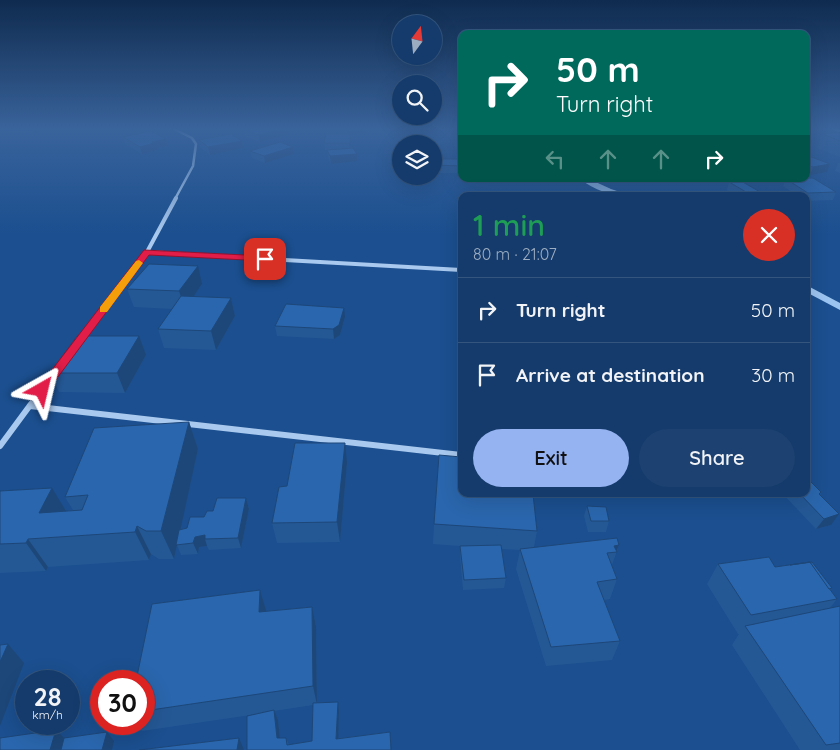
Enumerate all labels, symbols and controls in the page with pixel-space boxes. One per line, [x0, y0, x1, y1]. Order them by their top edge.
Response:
north arrow [392, 15, 442, 65]
map controls [392, 15, 442, 185]
text: 50 m [556, 47, 640, 91]
icon: right [473, 50, 538, 115]
button: search [392, 75, 442, 125]
text: Turn right [556, 90, 653, 118]
button: layers [392, 135, 442, 185]
icon: left [541, 145, 569, 173]
icon: ahead [594, 145, 622, 173]
icon: ahead [647, 145, 675, 173]
icon: right [700, 145, 728, 173]
text: 1 min [473, 206, 545, 244]
button: close [743, 209, 795, 261]
pin [244, 238, 286, 280]
text: 80 m · 21:07 [473, 244, 557, 264]
icon: arrive [251, 245, 279, 273]
icon: right [473, 296, 501, 324]
text: Turn right [516, 298, 605, 322]
text: 50 m [751, 298, 795, 322]
icon: arrive [473, 361, 501, 389]
position arrow [15, 363, 67, 415]
text: Arrive at destination [516, 363, 705, 387]
text: 30 m [751, 363, 795, 387]
button: Exit [473, 429, 629, 487]
button: Share [639, 429, 795, 487]
speed limit sign: 30 [90, 670, 155, 735]
text: 28 [34, 681, 61, 712]
text: km/h [32, 707, 63, 722]

